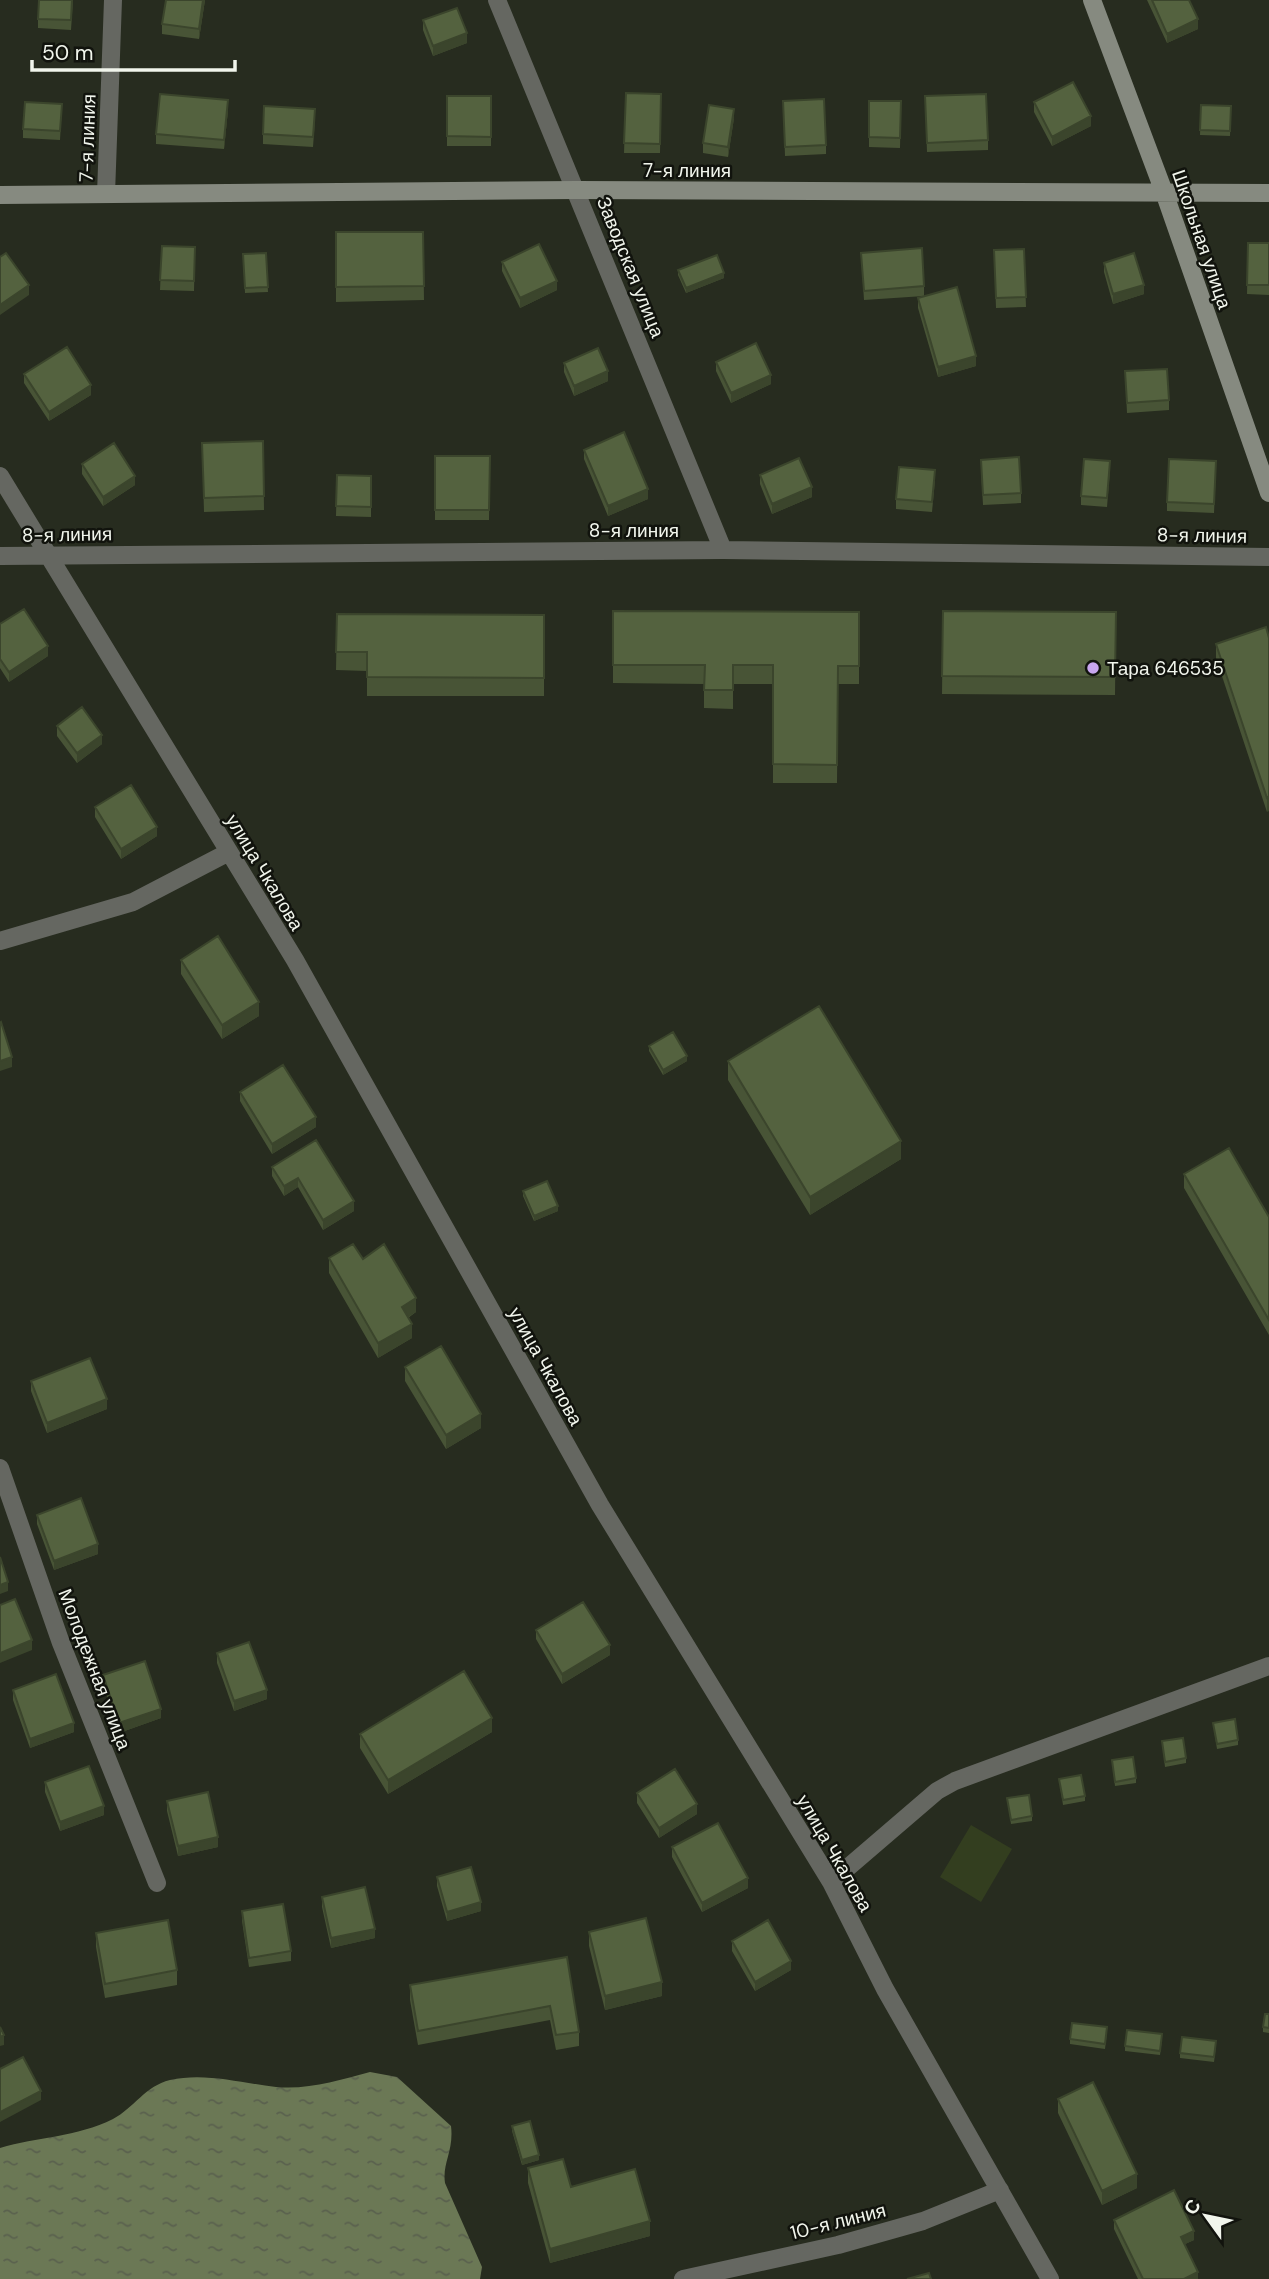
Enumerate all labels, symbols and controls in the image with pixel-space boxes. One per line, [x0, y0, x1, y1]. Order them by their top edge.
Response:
scale bar [32, 28, 234, 72]
text: 50 m [42, 39, 93, 67]
street label: 7-я линия [73, 93, 102, 183]
street label: 7-я линия [643, 158, 731, 183]
street label: Школьная улица [1166, 166, 1237, 313]
street label: Заводская улица [591, 193, 670, 342]
street label: 8-я линия [589, 518, 679, 543]
street label: 8-я линия [22, 521, 112, 548]
street label: 8-я линия [1157, 522, 1247, 549]
place label: Тара 646535 [1107, 656, 1224, 681]
marker: Тара 646535 [1085, 660, 1101, 676]
street label: улица Чкалова [220, 809, 309, 935]
street label: улица Чкалова [503, 1303, 589, 1430]
street label: Молодежная улица [52, 1585, 137, 1754]
street label: улица Чкалова [791, 1790, 878, 1917]
north arrow [1171, 2181, 1241, 2251]
text: С [1178, 2194, 1207, 2220]
street label: 10-я линия [788, 2198, 889, 2245]

